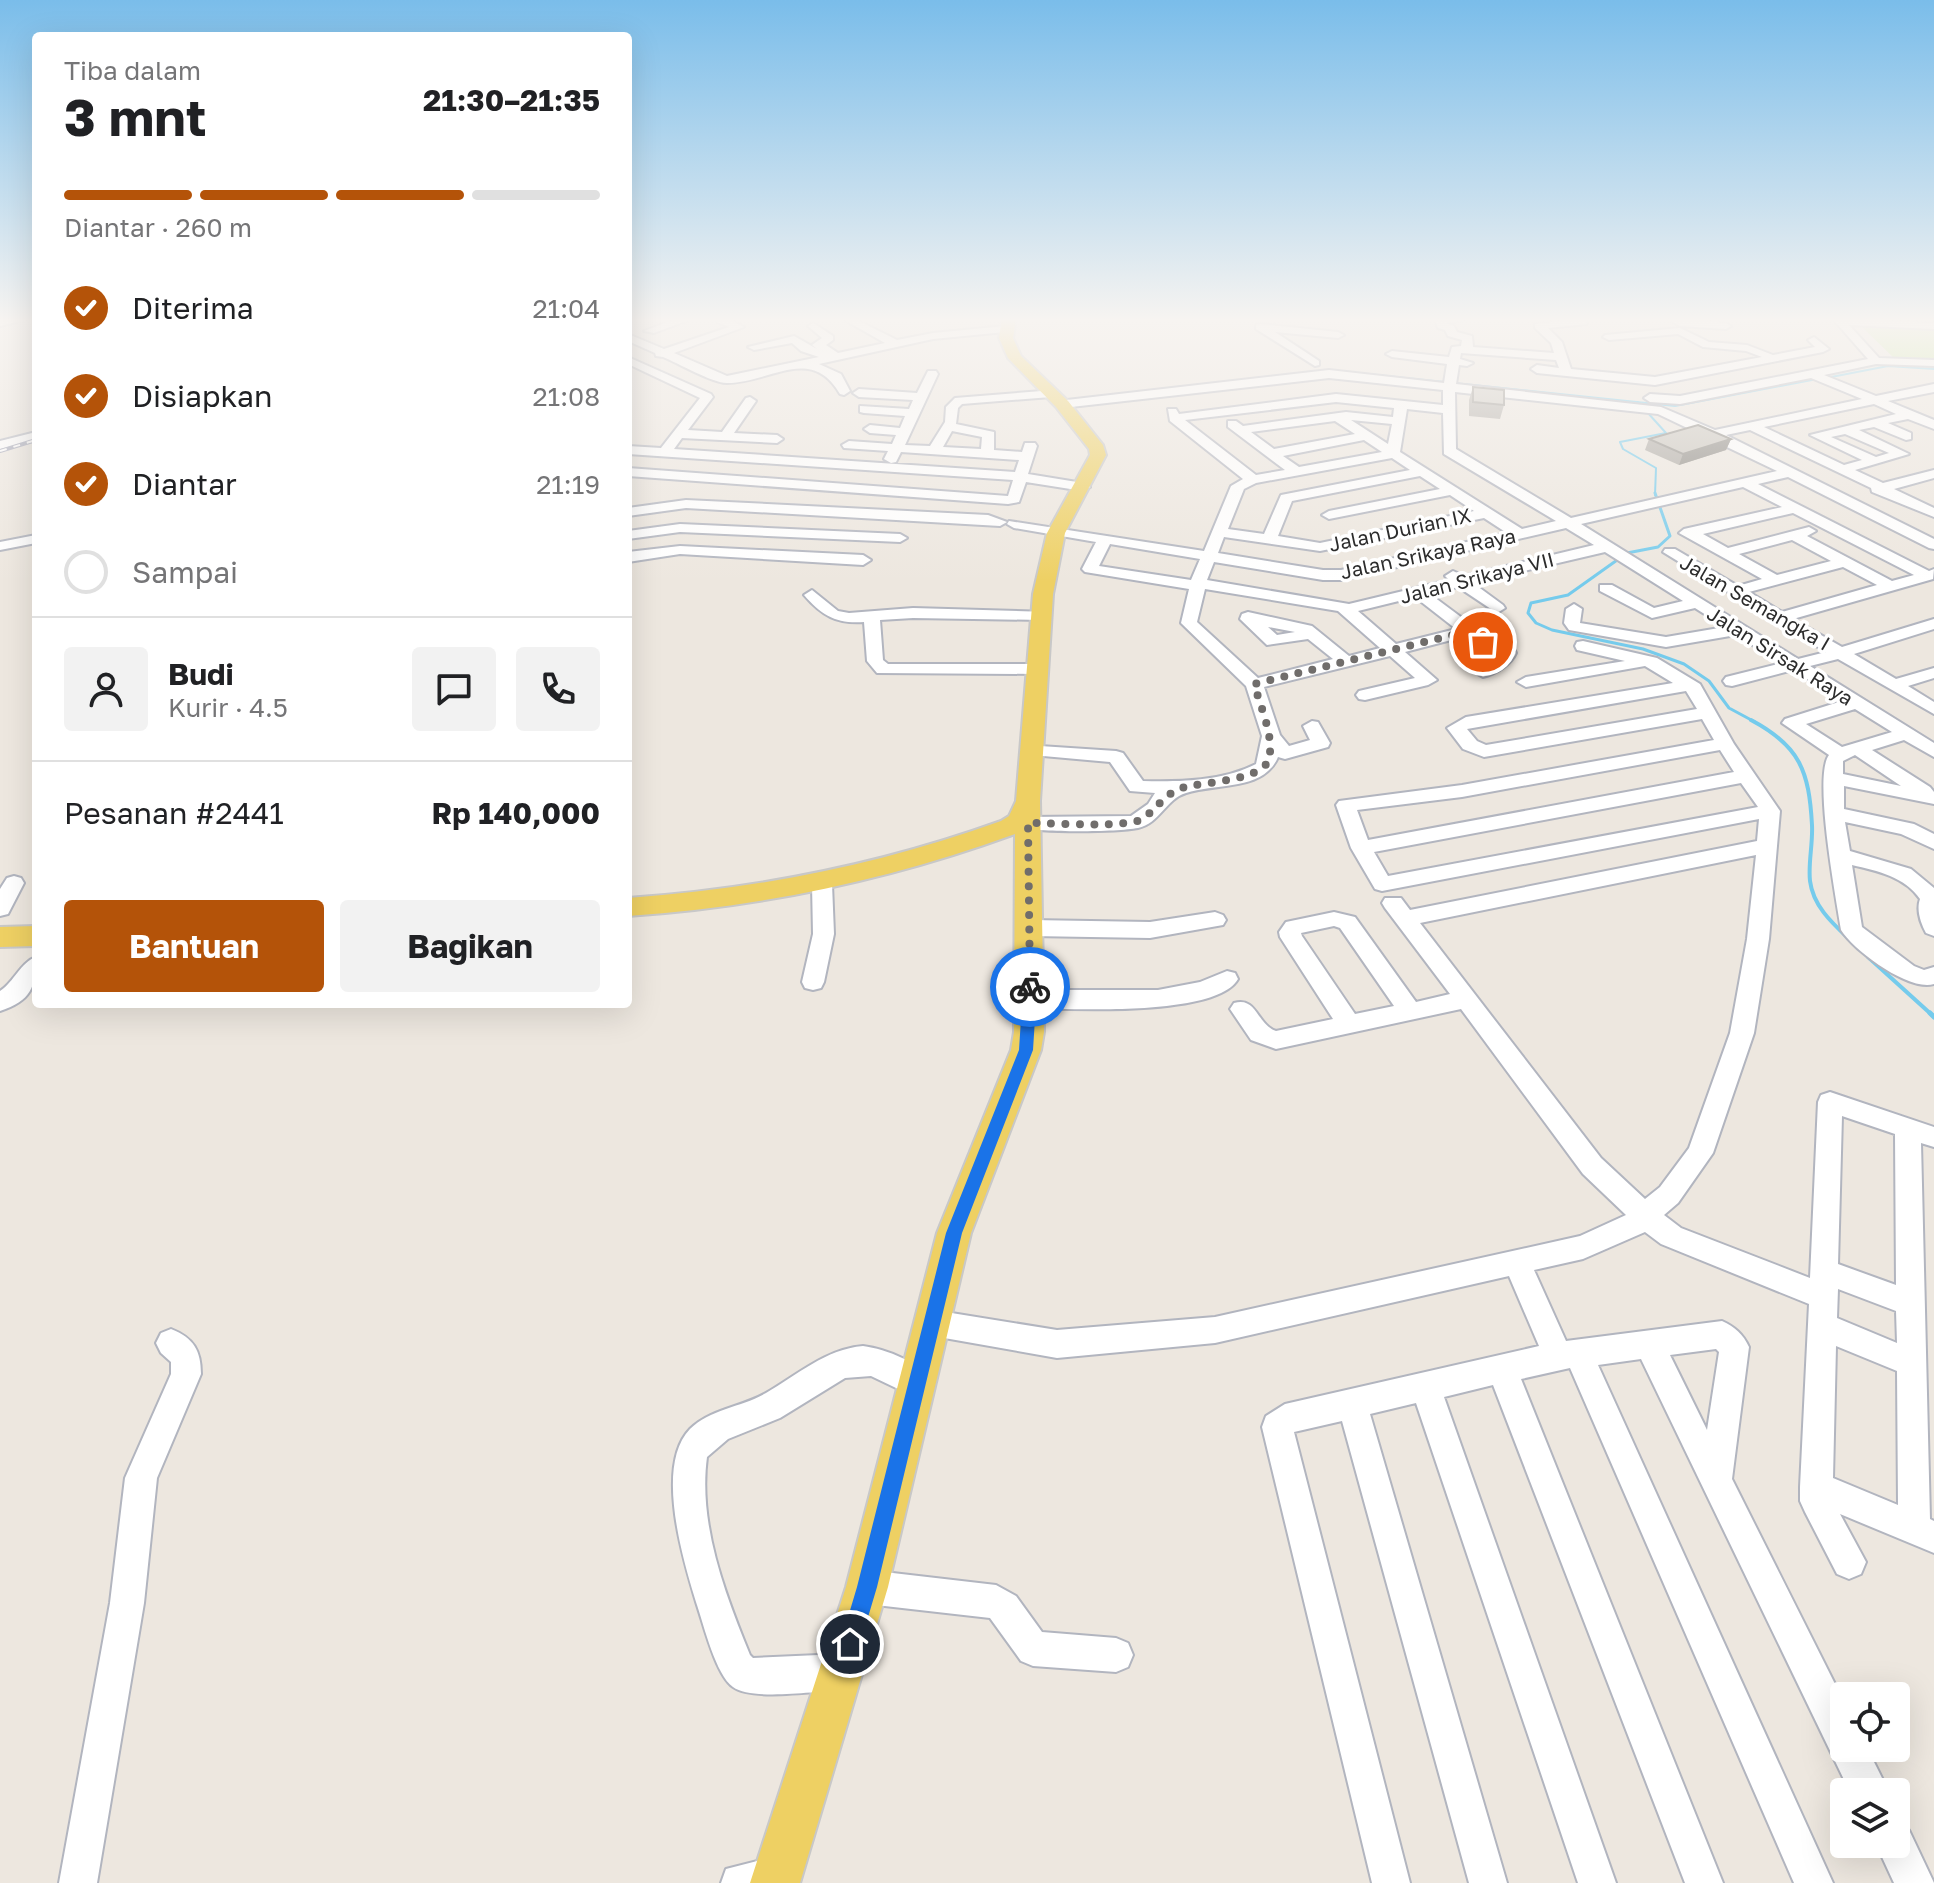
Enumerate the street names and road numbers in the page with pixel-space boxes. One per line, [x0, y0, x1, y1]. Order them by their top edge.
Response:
street label: Jalan Durian IX [1327, 502, 1473, 556]
street label: Jalan Srikaya Raya [1338, 523, 1518, 583]
street label: Jalan Srikaya VII [1397, 546, 1556, 608]
street label: Jalan Semangka I [1676, 549, 1835, 655]
street label: Jalan Sirsak Raya [1703, 601, 1858, 710]

